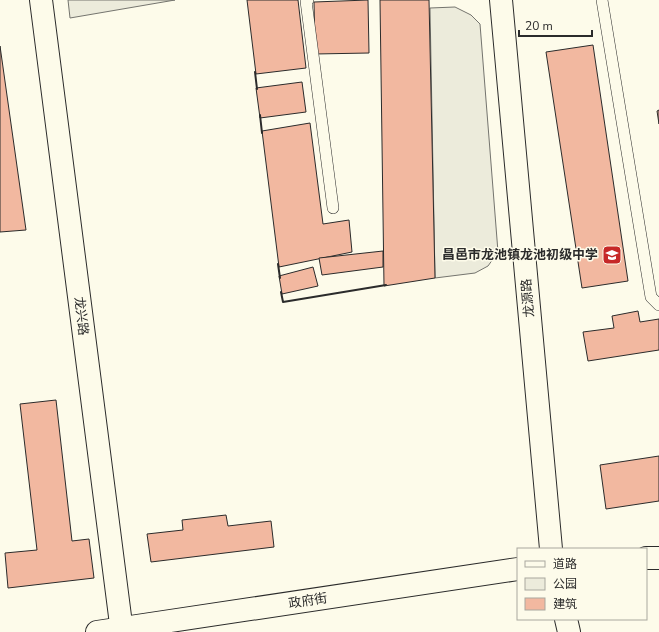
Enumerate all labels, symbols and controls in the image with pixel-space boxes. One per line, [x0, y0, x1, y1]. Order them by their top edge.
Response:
scale bar [519, 12, 592, 38]
text: 20 m [525, 18, 553, 34]
school or university icon: 昌邑市龙池镇龙池初级中学 [601, 244, 623, 266]
place label: 昌邑市龙池镇龙池初级中学 [442, 246, 598, 264]
street label: 龙源路 [517, 278, 539, 318]
street label: 龙兴路 [70, 296, 92, 336]
legend [517, 548, 647, 620]
text: 道路 [553, 556, 577, 572]
text: 公园 [553, 576, 577, 592]
street label: 政府街 [287, 589, 329, 613]
text: 建筑 [553, 596, 577, 612]

